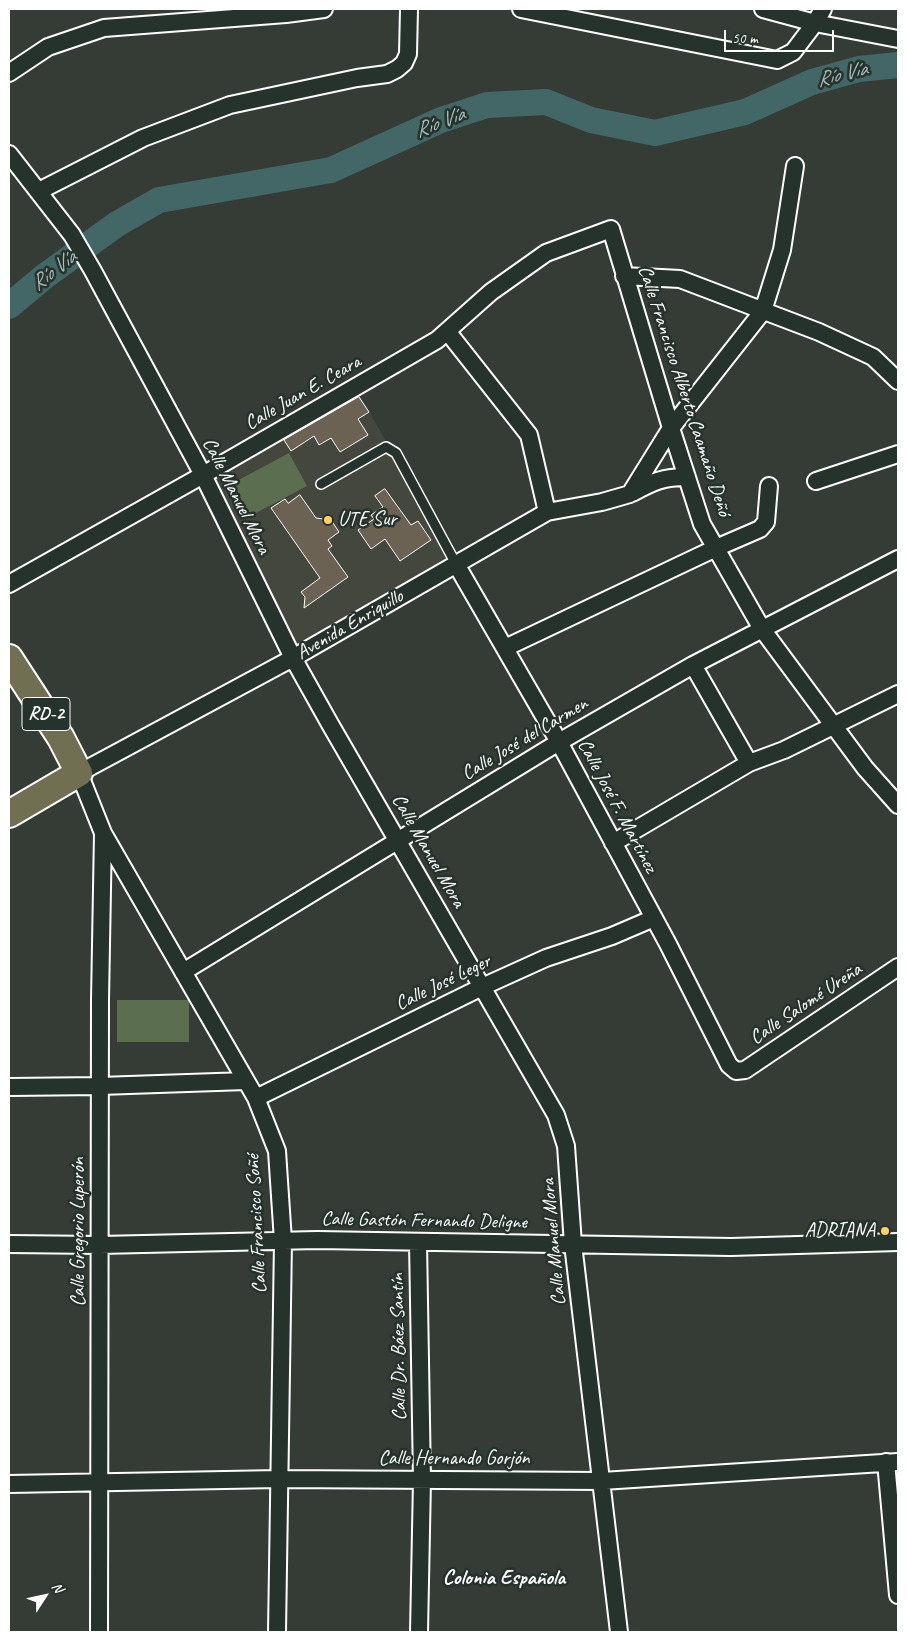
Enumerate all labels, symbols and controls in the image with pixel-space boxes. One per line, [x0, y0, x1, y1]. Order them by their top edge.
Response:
scale bar [727, 20, 837, 52]
text: 50 m [732, 29, 758, 48]
water label: Río Vía [814, 57, 870, 93]
water label: Río Vía [412, 102, 468, 144]
water label: Río Vía [26, 245, 82, 297]
street label: Calle Francisco Alberto Caamaño Deñó [632, 263, 736, 519]
street label: Calle Juan E. Ceara [241, 350, 365, 436]
street label: Calle Manuel Mora [196, 434, 276, 558]
place label: UTE Sur [338, 508, 397, 532]
marker: UTE Sur [322, 514, 334, 526]
street label: Avenida Enriquillo [292, 585, 408, 665]
street label: Calle José del Carmen [457, 692, 593, 786]
road number: RD-2 [22, 698, 70, 731]
street label: Calle José F. Martínez [572, 735, 662, 877]
street label: Calle Manuel Mora [386, 790, 470, 912]
street label: Calle José Leger [391, 950, 495, 1016]
street label: Calle Salomé Ureña [745, 958, 867, 1050]
street label: Calle Francisco Soñé [241, 1154, 273, 1294]
street label: Calle Gregorio Luperón [67, 1157, 91, 1307]
street label: Calle Manuel Mora [537, 1178, 571, 1306]
street label: Calle Gastón Fernando Deligne [321, 1207, 527, 1235]
place label: ADRIANA [805, 1219, 875, 1243]
marker: ADRIANA [879, 1225, 891, 1237]
street label: Calle Dr. Báez Santín [386, 1273, 412, 1421]
street label: Calle Hernando Gorjón [378, 1447, 530, 1471]
district label: Colonia Española [443, 1565, 565, 1591]
north arrow [20, 1571, 70, 1621]
text: N [48, 1579, 67, 1596]

